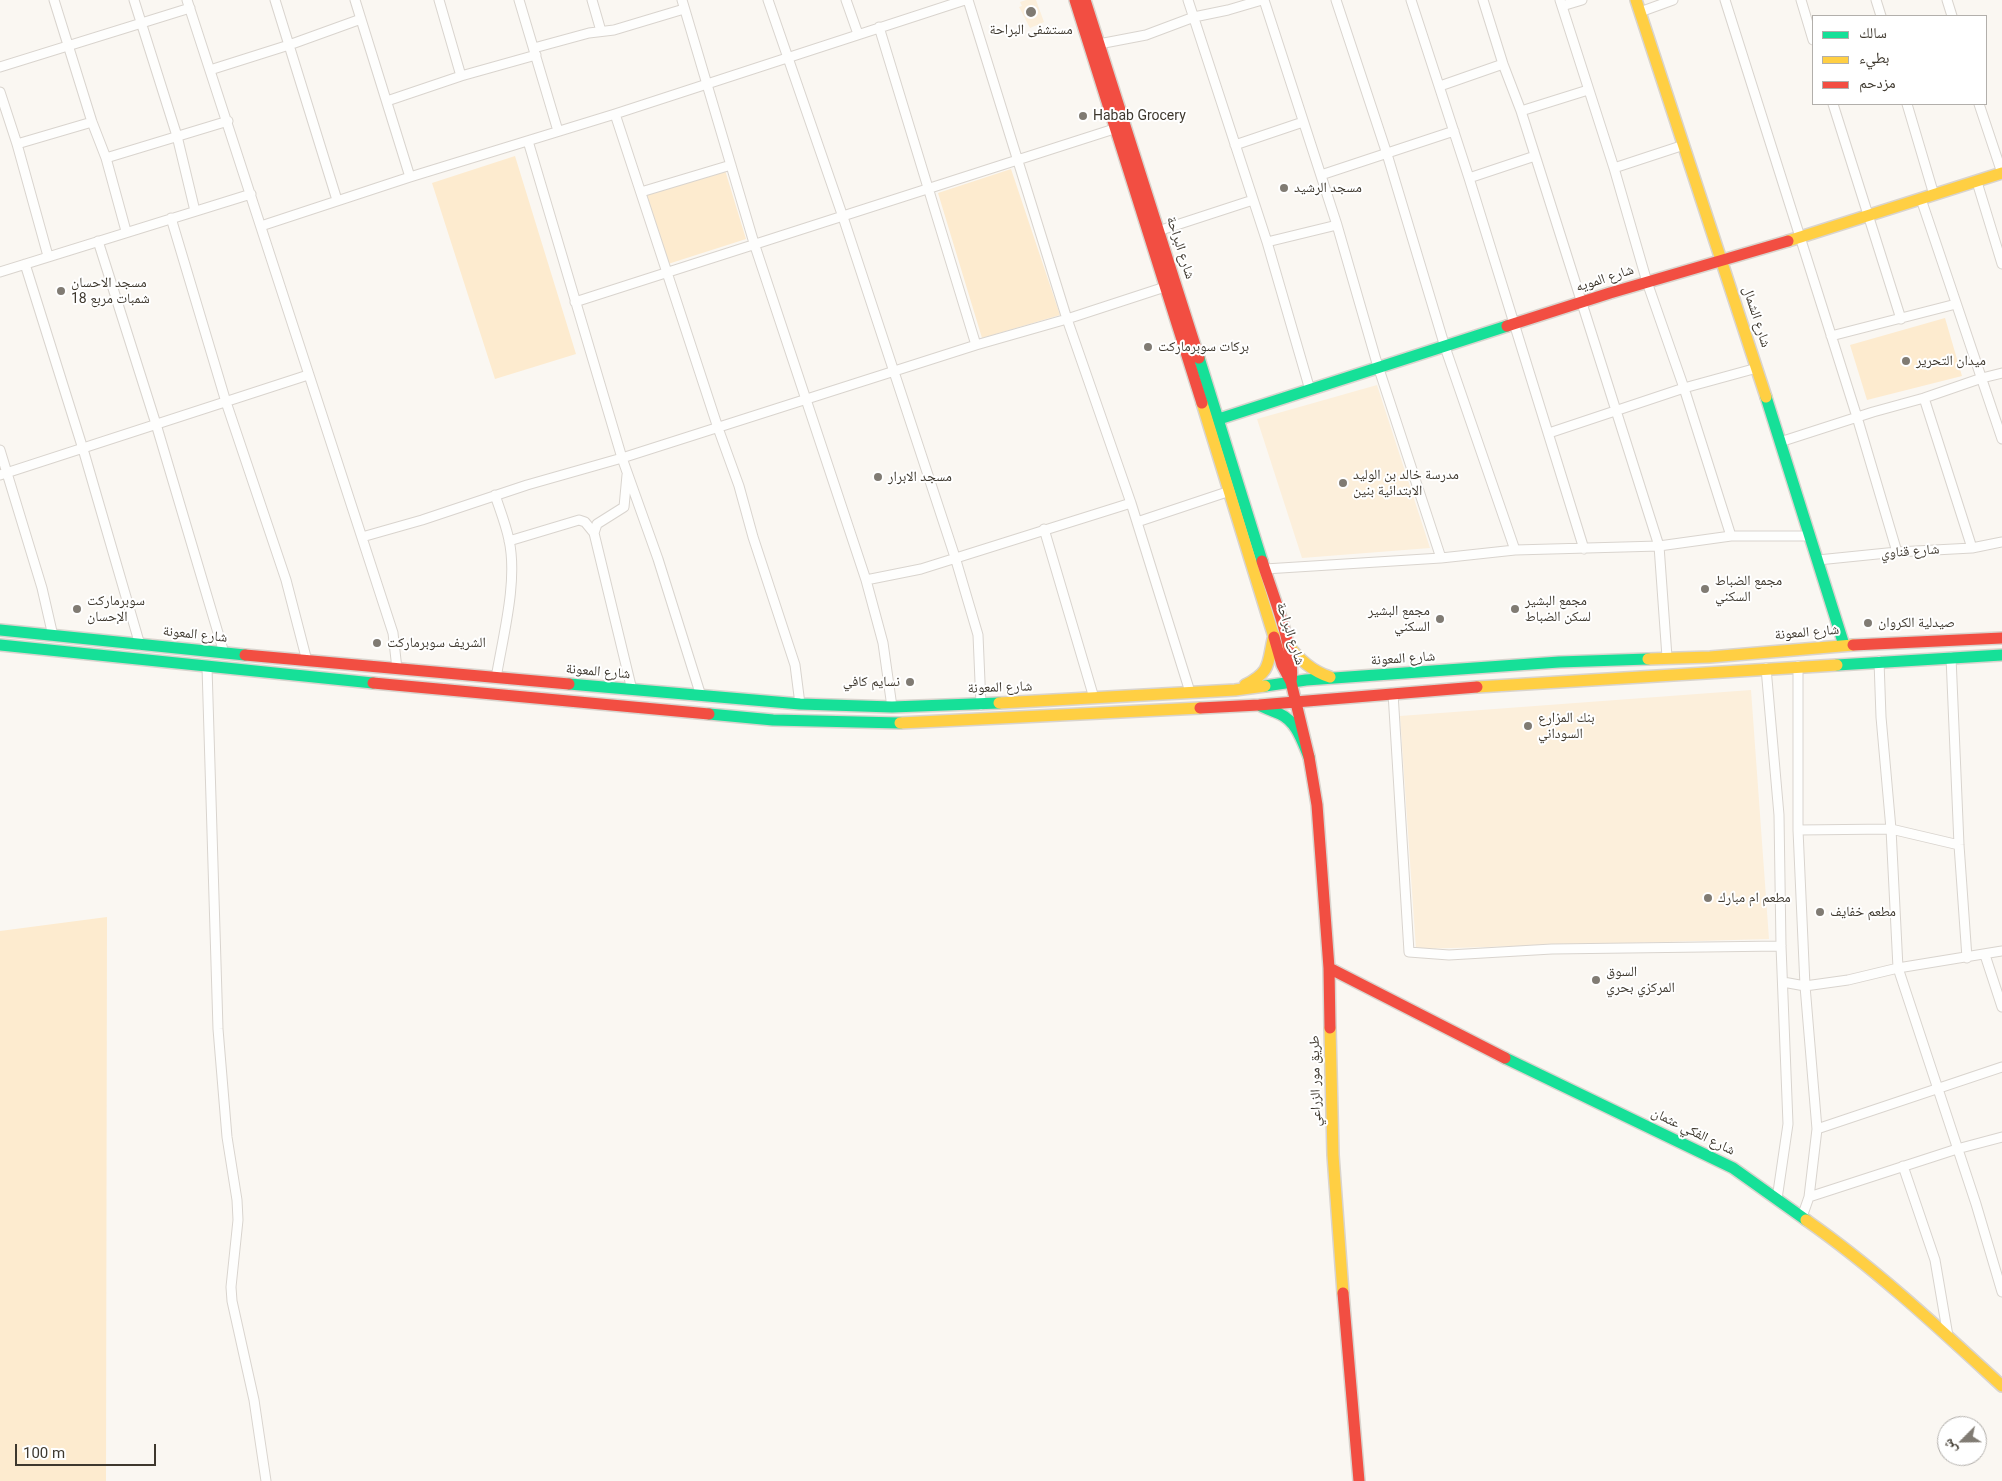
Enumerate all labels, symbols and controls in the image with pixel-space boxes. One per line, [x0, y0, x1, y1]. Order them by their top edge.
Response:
marker: مستشفى البراحة [1024, 5, 1038, 19]
legend [1812, 15, 1987, 105]
place label: مستشفى البراحة [989, 22, 1073, 38]
text: سالك [1859, 24, 1887, 42]
text: بطيء [1859, 49, 1889, 67]
text: مزدحم [1859, 74, 1896, 92]
place label: Habab Grocery [1093, 108, 1186, 124]
marker: Habab Grocery [1077, 110, 1089, 122]
place label: مسجد الرشيد [1294, 180, 1362, 196]
marker: مسجد الرشيد [1278, 182, 1290, 194]
street label: شارع البراحة [1162, 215, 1198, 281]
street label: شارع المويه [1574, 262, 1636, 296]
place label: مسجد الاحسان شمبات مربع 18 [71, 275, 150, 308]
street label: شارع الشمال [1738, 284, 1774, 350]
marker: مسجد الاحسان شمبات مربع 18 [55, 285, 67, 297]
place label: بركات سوبرماركت [1158, 339, 1249, 355]
marker: بركات سوبرماركت [1142, 341, 1154, 353]
place label: ميدان التحرير [1916, 353, 1986, 369]
marker: ميدان التحرير [1900, 355, 1912, 367]
place label: مدرسة خالد بن الوليد الابتدائية بنين [1353, 467, 1459, 500]
place label: مسجد الابرار [888, 469, 952, 485]
marker: مسجد الابرار [872, 471, 884, 483]
marker: مدرسة خالد بن الوليد الابتدائية بنين [1337, 477, 1349, 489]
street label: شارع قناوي [1880, 542, 1940, 562]
place label: مجمع الضباط السكني [1715, 573, 1782, 606]
marker: مجمع الضباط السكني [1699, 583, 1711, 595]
place label: سوبرماركت الإحسان [87, 593, 145, 626]
place label: مجمع البشير لسكن الضباط [1525, 593, 1591, 626]
street label: شارع البراحة [1272, 601, 1308, 667]
marker: سوبرماركت الإحسان [71, 603, 83, 615]
place label: مجمع البشير السكني [1368, 603, 1430, 636]
marker: مجمع البشير لسكن الضباط [1509, 603, 1521, 615]
marker: مجمع البشير السكني [1434, 613, 1446, 625]
place label: صيدلية الكروان [1878, 615, 1955, 631]
marker: صيدلية الكروان [1862, 617, 1874, 629]
street label: شارع المعونة [1774, 622, 1840, 644]
street label: شارع المعونة [162, 623, 228, 647]
place label: الشريف سوبرماركت [387, 635, 486, 651]
marker: الشريف سوبرماركت [371, 637, 383, 649]
street label: شارع المعونة [1370, 648, 1436, 670]
street label: شارع المعونة [565, 661, 631, 683]
place label: نسايم كافي [843, 674, 900, 690]
marker: نسايم كافي [904, 676, 916, 688]
street label: شارع المعونة [967, 678, 1033, 698]
place label: بنك المزارع السوداني [1538, 710, 1595, 742]
marker: بنك المزارع السوداني [1522, 720, 1534, 732]
place label: مطعم ام مبارك [1718, 890, 1791, 906]
marker: مطعم ام مبارك [1702, 892, 1714, 904]
place label: مطعم خفايف [1830, 904, 1896, 920]
marker: مطعم خفايف [1814, 906, 1826, 918]
place label: السوق المركزي بحري [1606, 964, 1675, 996]
marker: السوق المركزي بحري [1590, 974, 1602, 986]
street label: طريق مور الزراعي [1307, 1035, 1325, 1127]
street label: شارع الفكي عثمان [1648, 1105, 1738, 1159]
north arrow [1937, 1416, 1987, 1466]
scale bar [18, 1434, 159, 1466]
text: ش [1939, 1437, 1959, 1456]
text: 100 m [23, 1444, 65, 1462]

